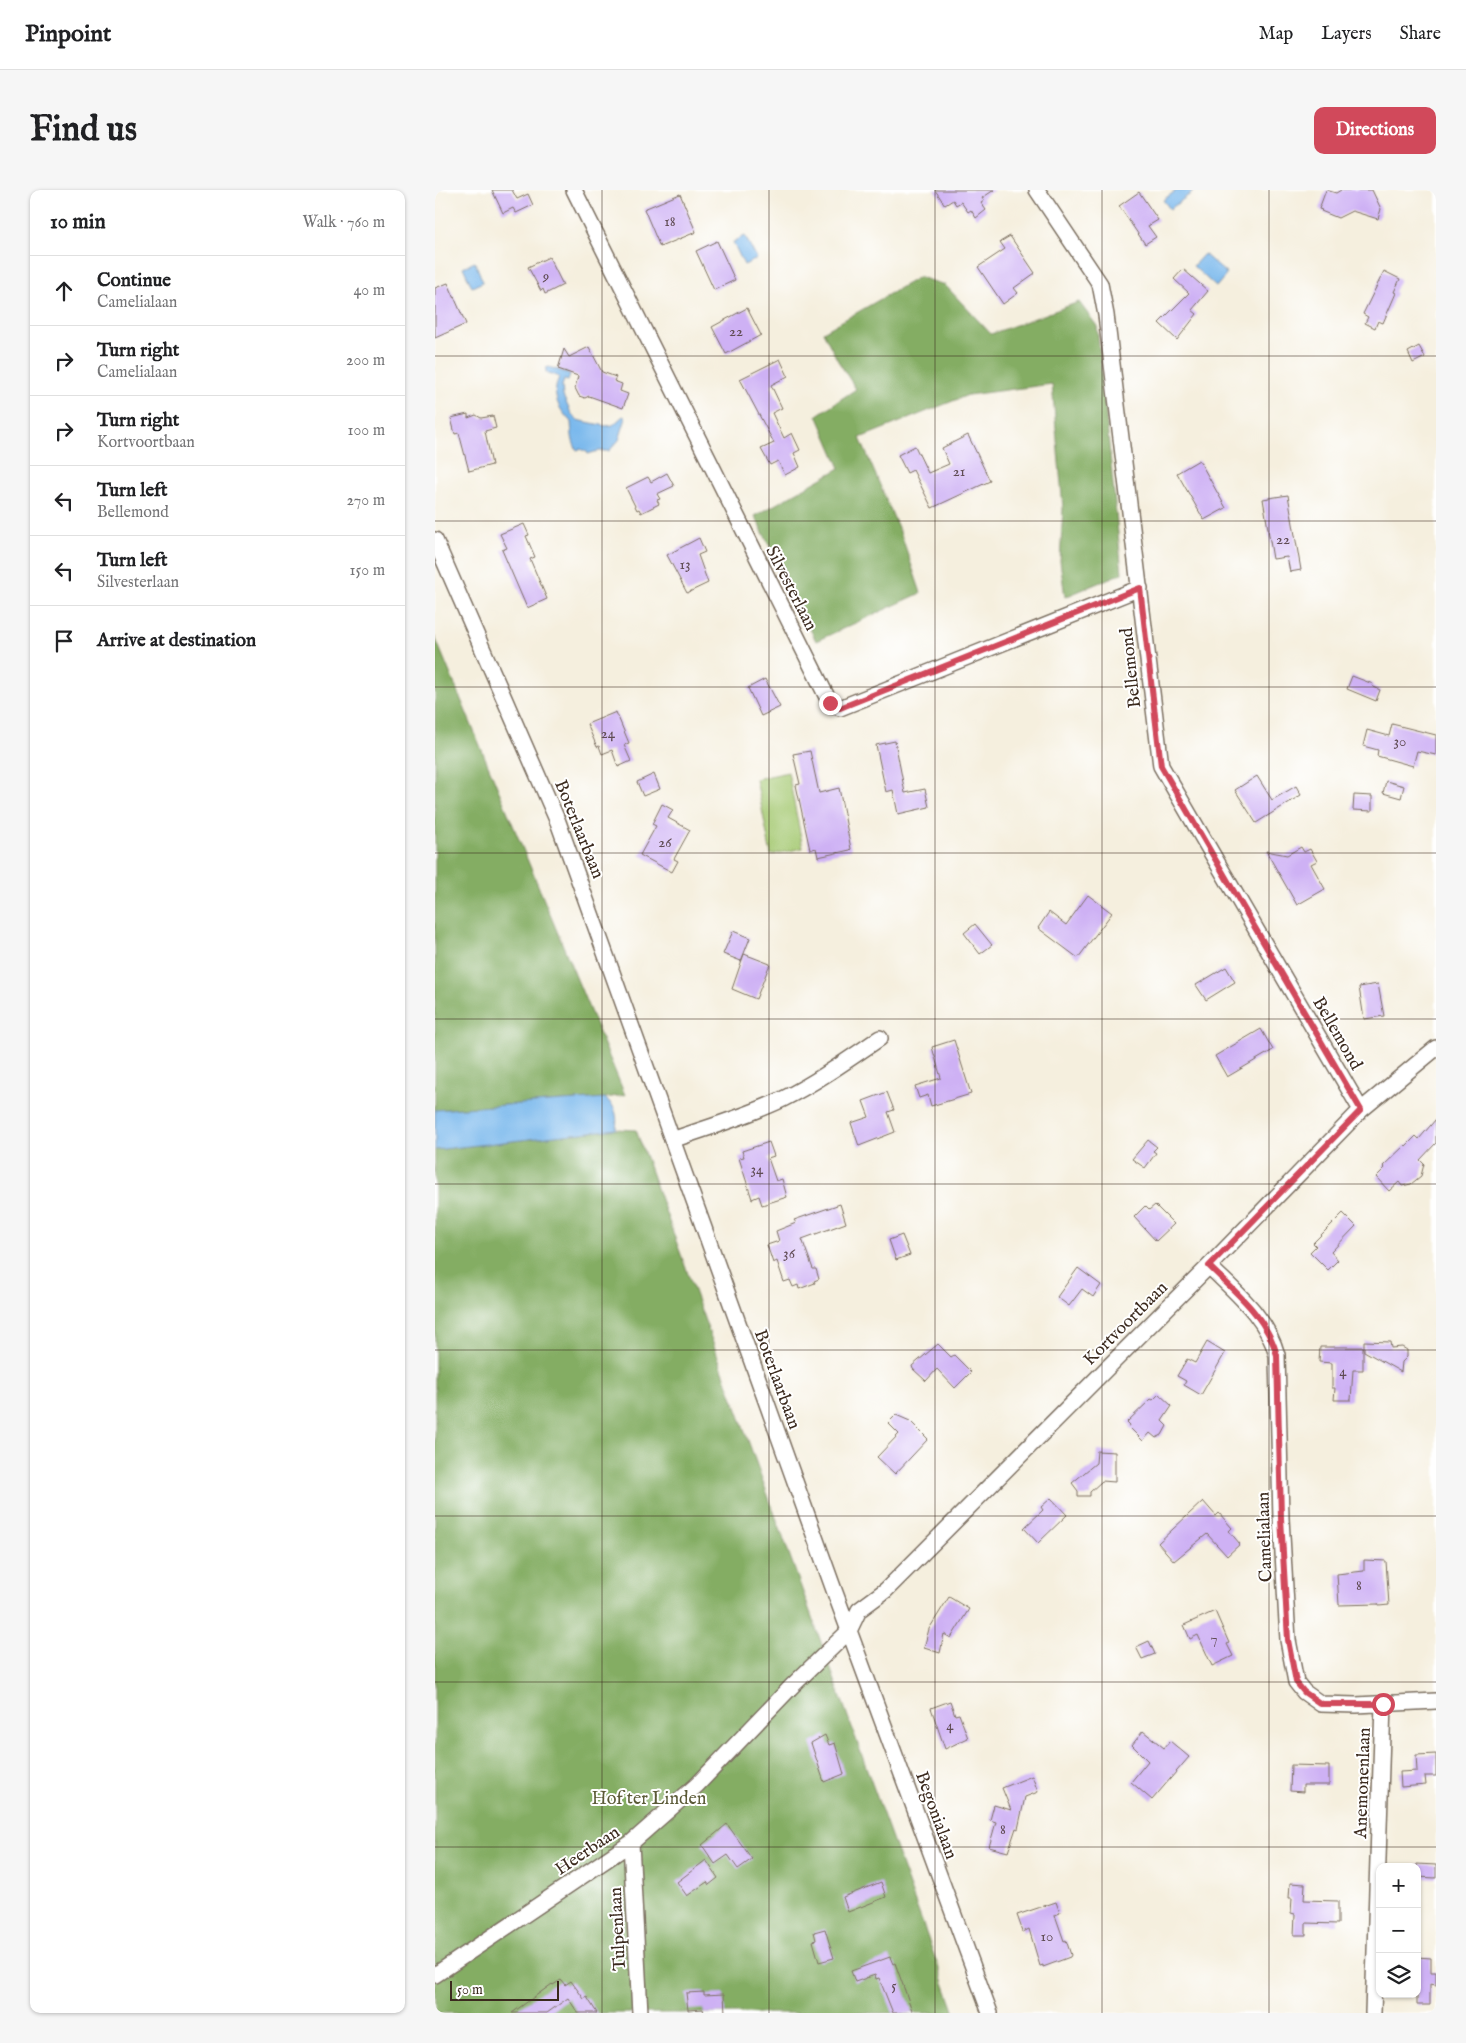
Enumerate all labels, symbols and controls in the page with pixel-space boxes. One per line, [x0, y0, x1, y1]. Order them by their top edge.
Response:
text: Pinpoint [25, 19, 111, 50]
text: Map [1259, 23, 1293, 46]
text: Layers [1321, 23, 1372, 46]
text: Share [1400, 23, 1441, 46]
button: Directions [1314, 107, 1436, 154]
text: Find us [30, 108, 137, 153]
text: 10 min [50, 209, 106, 236]
house number: 18 [664, 212, 676, 231]
text: Walk · 760 m [302, 213, 385, 233]
house number: 9 [542, 267, 549, 286]
text: Continue [97, 269, 171, 293]
icon: ahead [50, 277, 78, 305]
text: 40 m [353, 281, 385, 301]
text: Camelialaan [97, 293, 177, 313]
house number: 22 [729, 322, 743, 341]
text: Turn right [97, 339, 179, 363]
icon: right [50, 347, 78, 375]
text: 200 m [346, 351, 385, 371]
text: Camelialaan [97, 363, 177, 383]
text: Turn right [97, 409, 179, 433]
icon: right [50, 417, 78, 445]
text: 100 m [348, 421, 385, 441]
text: Kortvoortbaan [97, 433, 195, 453]
house number: 21 [953, 462, 965, 481]
text: Turn left [97, 479, 168, 503]
icon: left [50, 487, 78, 515]
text: 270 m [346, 491, 385, 511]
text: Bellemond [97, 503, 169, 523]
house number: 22 [1276, 530, 1290, 549]
street label: Silvesterlaan [759, 542, 822, 635]
text: Turn left [97, 549, 168, 573]
house number: 13 [679, 555, 691, 574]
icon: left [50, 557, 78, 585]
text: 150 m [350, 561, 385, 581]
text: Silvesterlaan [97, 573, 179, 593]
street label: Bellemond [1116, 626, 1147, 709]
icon: arrive [50, 627, 78, 655]
text: Arrive at destination [97, 629, 256, 653]
route end [819, 692, 842, 715]
house number: 24 [601, 724, 616, 743]
house number: 30 [1394, 732, 1406, 751]
street label: Boterlaarbaan [548, 777, 609, 883]
house number: 26 [658, 833, 672, 852]
street label: Bellemond [1307, 993, 1367, 1075]
house number: 34 [751, 1160, 764, 1179]
house number: 36 [783, 1244, 796, 1263]
street label: Kortvoortbaan [1079, 1277, 1173, 1371]
street label: Boterlaarbaan [748, 1326, 805, 1433]
house number: 4 [1339, 1362, 1347, 1381]
street label: Camelialaan [1252, 1491, 1279, 1583]
house number: 8 [1356, 1576, 1362, 1595]
house number: 7 [1210, 1629, 1218, 1648]
route start [1372, 1693, 1395, 1716]
house number: 4 [946, 1716, 954, 1735]
street label: Anemonenlaan [1350, 1727, 1377, 1840]
street label: Begonialaan [909, 1768, 962, 1863]
park label: Hof ter Linden [592, 1788, 707, 1811]
house number: 8 [1000, 1820, 1006, 1839]
street label: Heerbaan [551, 1821, 625, 1881]
map controls [1376, 1863, 1421, 1998]
button: + [1376, 1863, 1421, 1908]
street label: Tulpenlaan [605, 1886, 632, 1971]
button: − [1376, 1908, 1421, 1953]
house number: 10 [1041, 1927, 1053, 1946]
button: layers [1376, 1953, 1421, 1998]
house number: 5 [891, 1976, 897, 1995]
scale bar [450, 1978, 559, 2001]
text: 50 m [457, 1981, 483, 1999]

